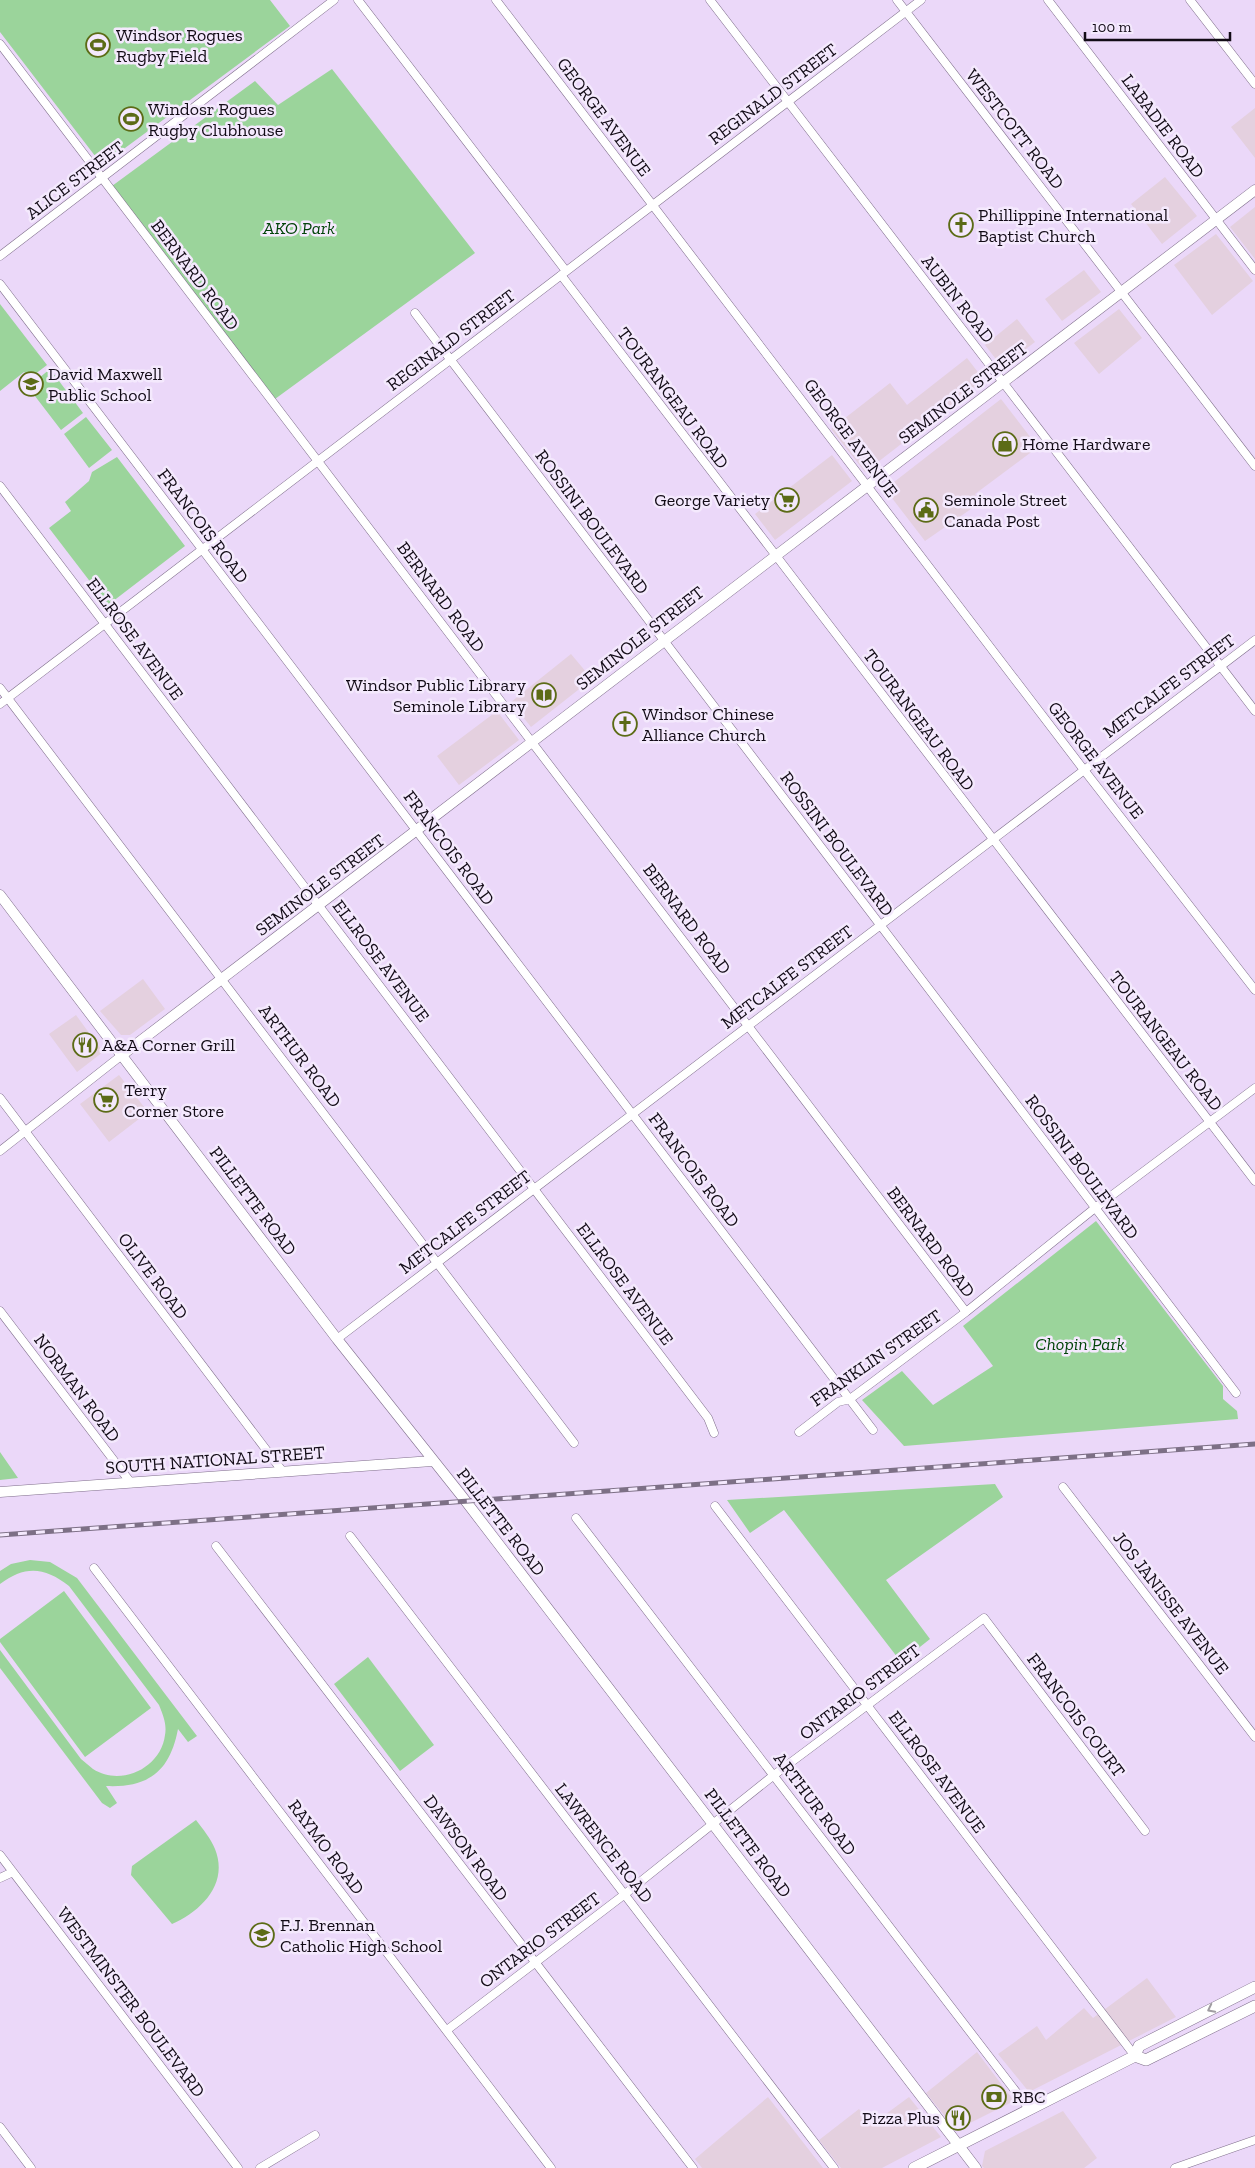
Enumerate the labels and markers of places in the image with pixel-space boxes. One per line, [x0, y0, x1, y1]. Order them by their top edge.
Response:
place label: Windsor Rogues Rugby Field [116, 24, 243, 67]
sports icon: Windsor Rogues Rugby Field [85, 32, 111, 58]
place label: Windosr Rogues Rugby Clubhouse [148, 98, 283, 141]
sports icon: Windosr Rogues Rugby Clubhouse [118, 106, 144, 132]
place label: Phillippine International Baptist Church [978, 204, 1169, 247]
church icon: Phillippine International Baptist Church [948, 212, 974, 238]
place label: David Maxwell Public School [48, 363, 163, 406]
school or university icon: David Maxwell Public School [18, 371, 44, 397]
shop icon: Home Hardware [992, 431, 1018, 457]
place label: Home Hardware [1022, 433, 1150, 455]
supermarket icon: George Variety [774, 487, 800, 513]
place label: George Variety [654, 489, 771, 511]
place label: Seminole Street Canada Post [944, 489, 1067, 532]
public building icon: Seminole Street Canada Post [913, 497, 939, 523]
place label: Windsor Public Library Seminole Library [346, 674, 527, 717]
library icon: Windsor Public Library Seminole Library [531, 682, 557, 708]
place label: Windsor Chinese Alliance Church [642, 703, 774, 746]
church icon: Windsor Chinese Alliance Church [612, 711, 638, 737]
restaurant icon: A&A Corner Grill [72, 1032, 98, 1058]
place label: A&A Corner Grill [102, 1034, 235, 1056]
place label: Terry Corner Store [124, 1079, 224, 1122]
supermarket icon: Terry Corner Store [93, 1087, 119, 1113]
place label: F.J. Brennan Catholic High School [280, 1914, 442, 1957]
school or university icon: F.J. Brennan Catholic High School [249, 1922, 275, 1948]
bank icon: RBC [981, 2084, 1007, 2110]
place label: RBC [1012, 2086, 1046, 2108]
restaurant icon: Pizza Plus [945, 2105, 971, 2131]
place label: Pizza Plus [862, 2107, 940, 2129]

